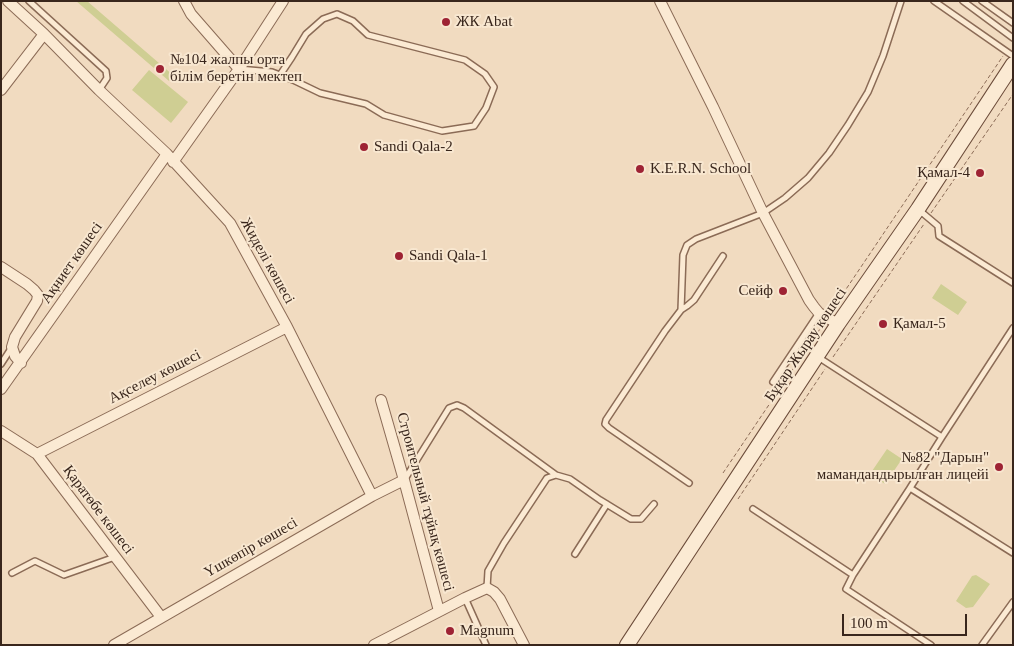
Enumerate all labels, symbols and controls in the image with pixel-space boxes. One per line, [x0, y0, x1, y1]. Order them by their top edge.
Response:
place label: ЖК Abat [456, 13, 512, 31]
marker: ЖК Abat [440, 16, 452, 28]
place label: №104 жалпы орта білім беретін мектеп [170, 51, 302, 86]
marker: №104 жалпы орта білім беретін мектеп [154, 63, 166, 75]
place label: Sandi Qala-2 [374, 138, 453, 156]
marker: Sandi Qala-2 [358, 141, 370, 153]
place label: K.E.R.N. School [650, 160, 751, 178]
marker: K.E.R.N. School [634, 163, 646, 175]
place label: Қамал-4 [917, 164, 970, 182]
marker: Қамал-4 [974, 167, 986, 179]
street label: Жиделі көшесі [236, 215, 298, 307]
street label: Ақниет көшесі [37, 219, 107, 307]
place label: Sandi Qala-1 [409, 247, 488, 265]
marker: Sandi Qala-1 [393, 250, 405, 262]
place label: Сейф [738, 282, 773, 300]
street label: Бұқар Жырау көшесі [761, 285, 851, 405]
marker: Сейф [777, 285, 789, 297]
place label: Қамал-5 [893, 315, 946, 333]
marker: Қамал-5 [877, 318, 889, 330]
street label: Ақселеу көшесі [106, 346, 204, 408]
street label: Строительный тұйық көшесі [392, 411, 458, 593]
place label: №82 "Дарын" мамандандырылған лицейі [817, 449, 989, 484]
marker: №82 "Дарын" мамандандырылған лицейі [993, 461, 1005, 473]
street label: Қаратөбе көшесі [59, 462, 137, 558]
street label: Үшкөпір көшесі [201, 514, 301, 582]
scale bar [844, 604, 969, 636]
text: 100 m [850, 615, 888, 631]
place label: Magnum [460, 622, 514, 640]
marker: Magnum [444, 625, 456, 637]

